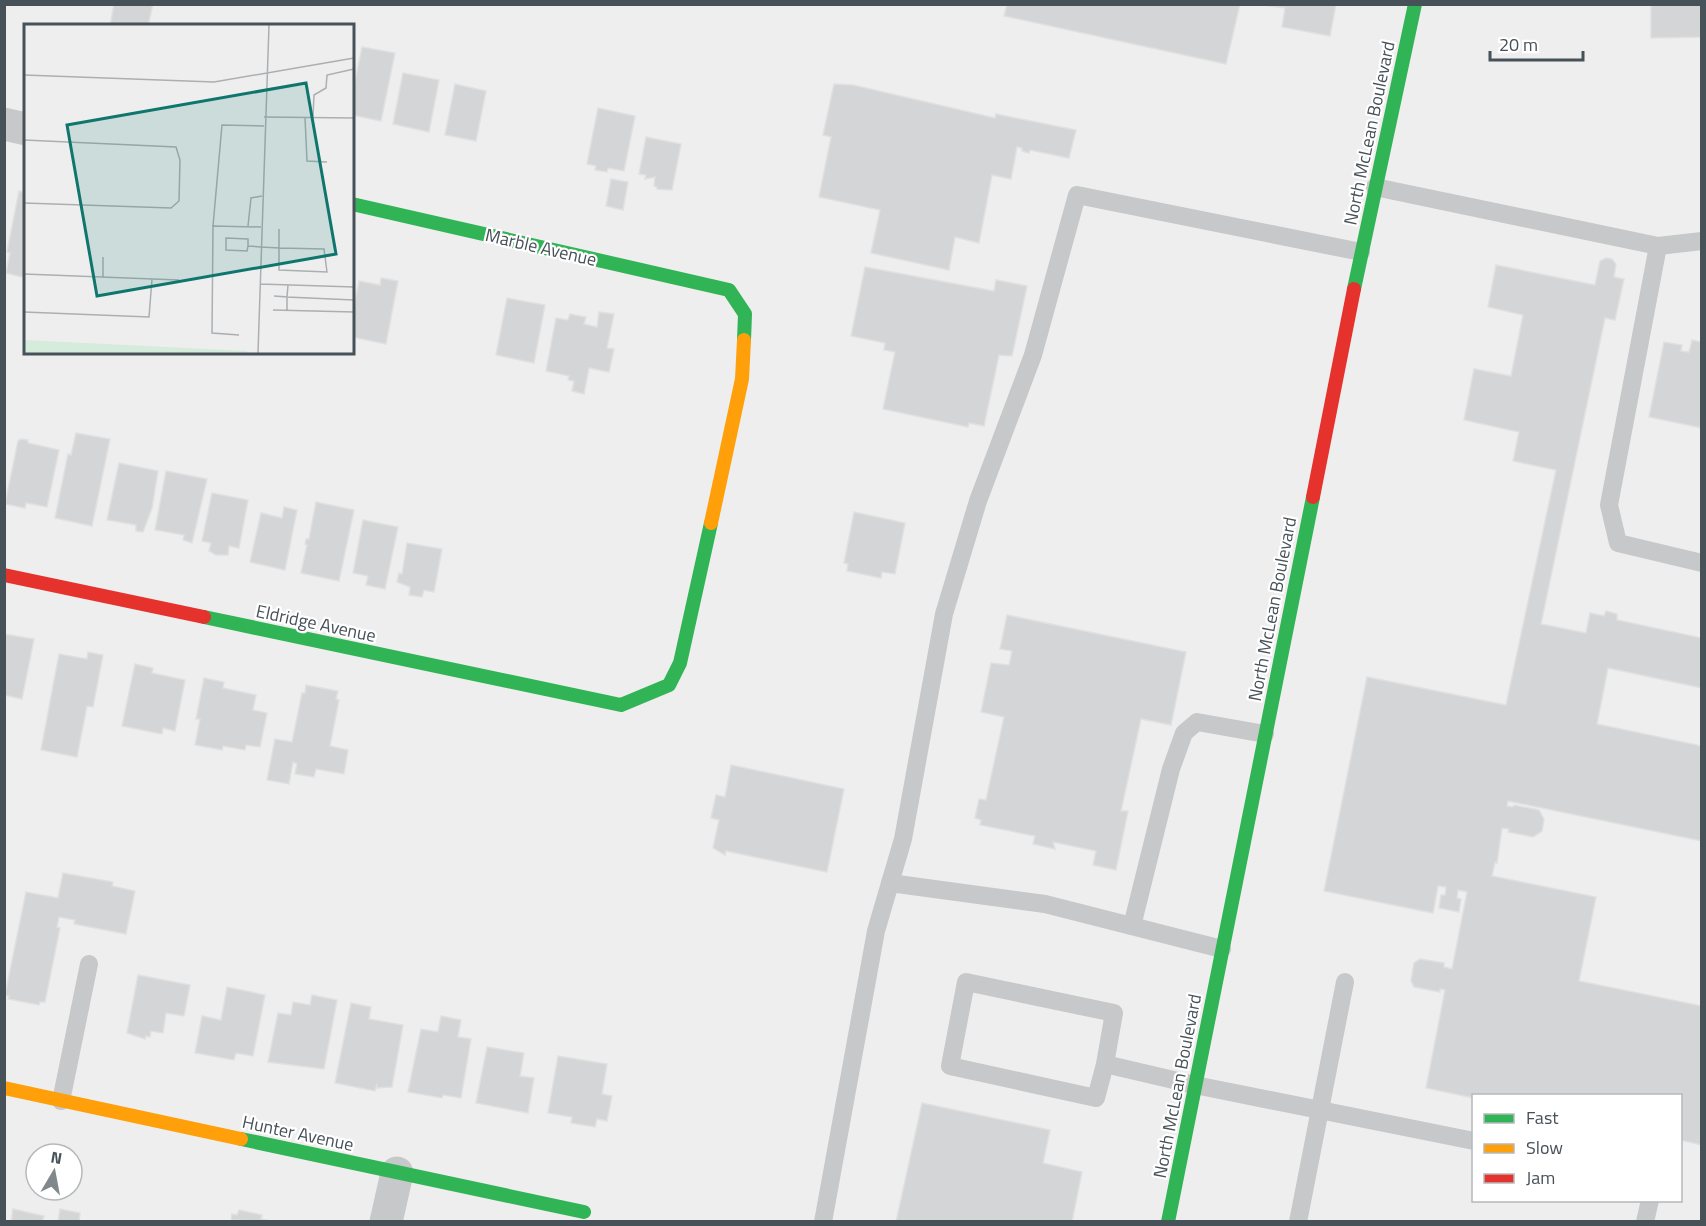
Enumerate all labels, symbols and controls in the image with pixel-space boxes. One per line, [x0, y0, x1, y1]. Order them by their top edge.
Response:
inset map [24, 24, 354, 354]
scale bar [1490, 24, 1583, 62]
text: 20 m [1499, 31, 1538, 58]
street label: North McLean Boulevard [1336, 39, 1402, 227]
street label: Marble Avenue [483, 221, 599, 273]
street label: North McLean Boulevard [1241, 515, 1303, 703]
street label: Eldridge Avenue [254, 597, 378, 649]
street label: North McLean Boulevard [1146, 992, 1208, 1180]
legend [1472, 1094, 1682, 1202]
text: Fast [1526, 1104, 1559, 1131]
street label: Hunter Avenue [240, 1108, 356, 1158]
text: Slow [1526, 1134, 1563, 1161]
north arrow [24, 1142, 84, 1202]
text: N [49, 1144, 64, 1170]
text: Jam [1526, 1164, 1555, 1191]

